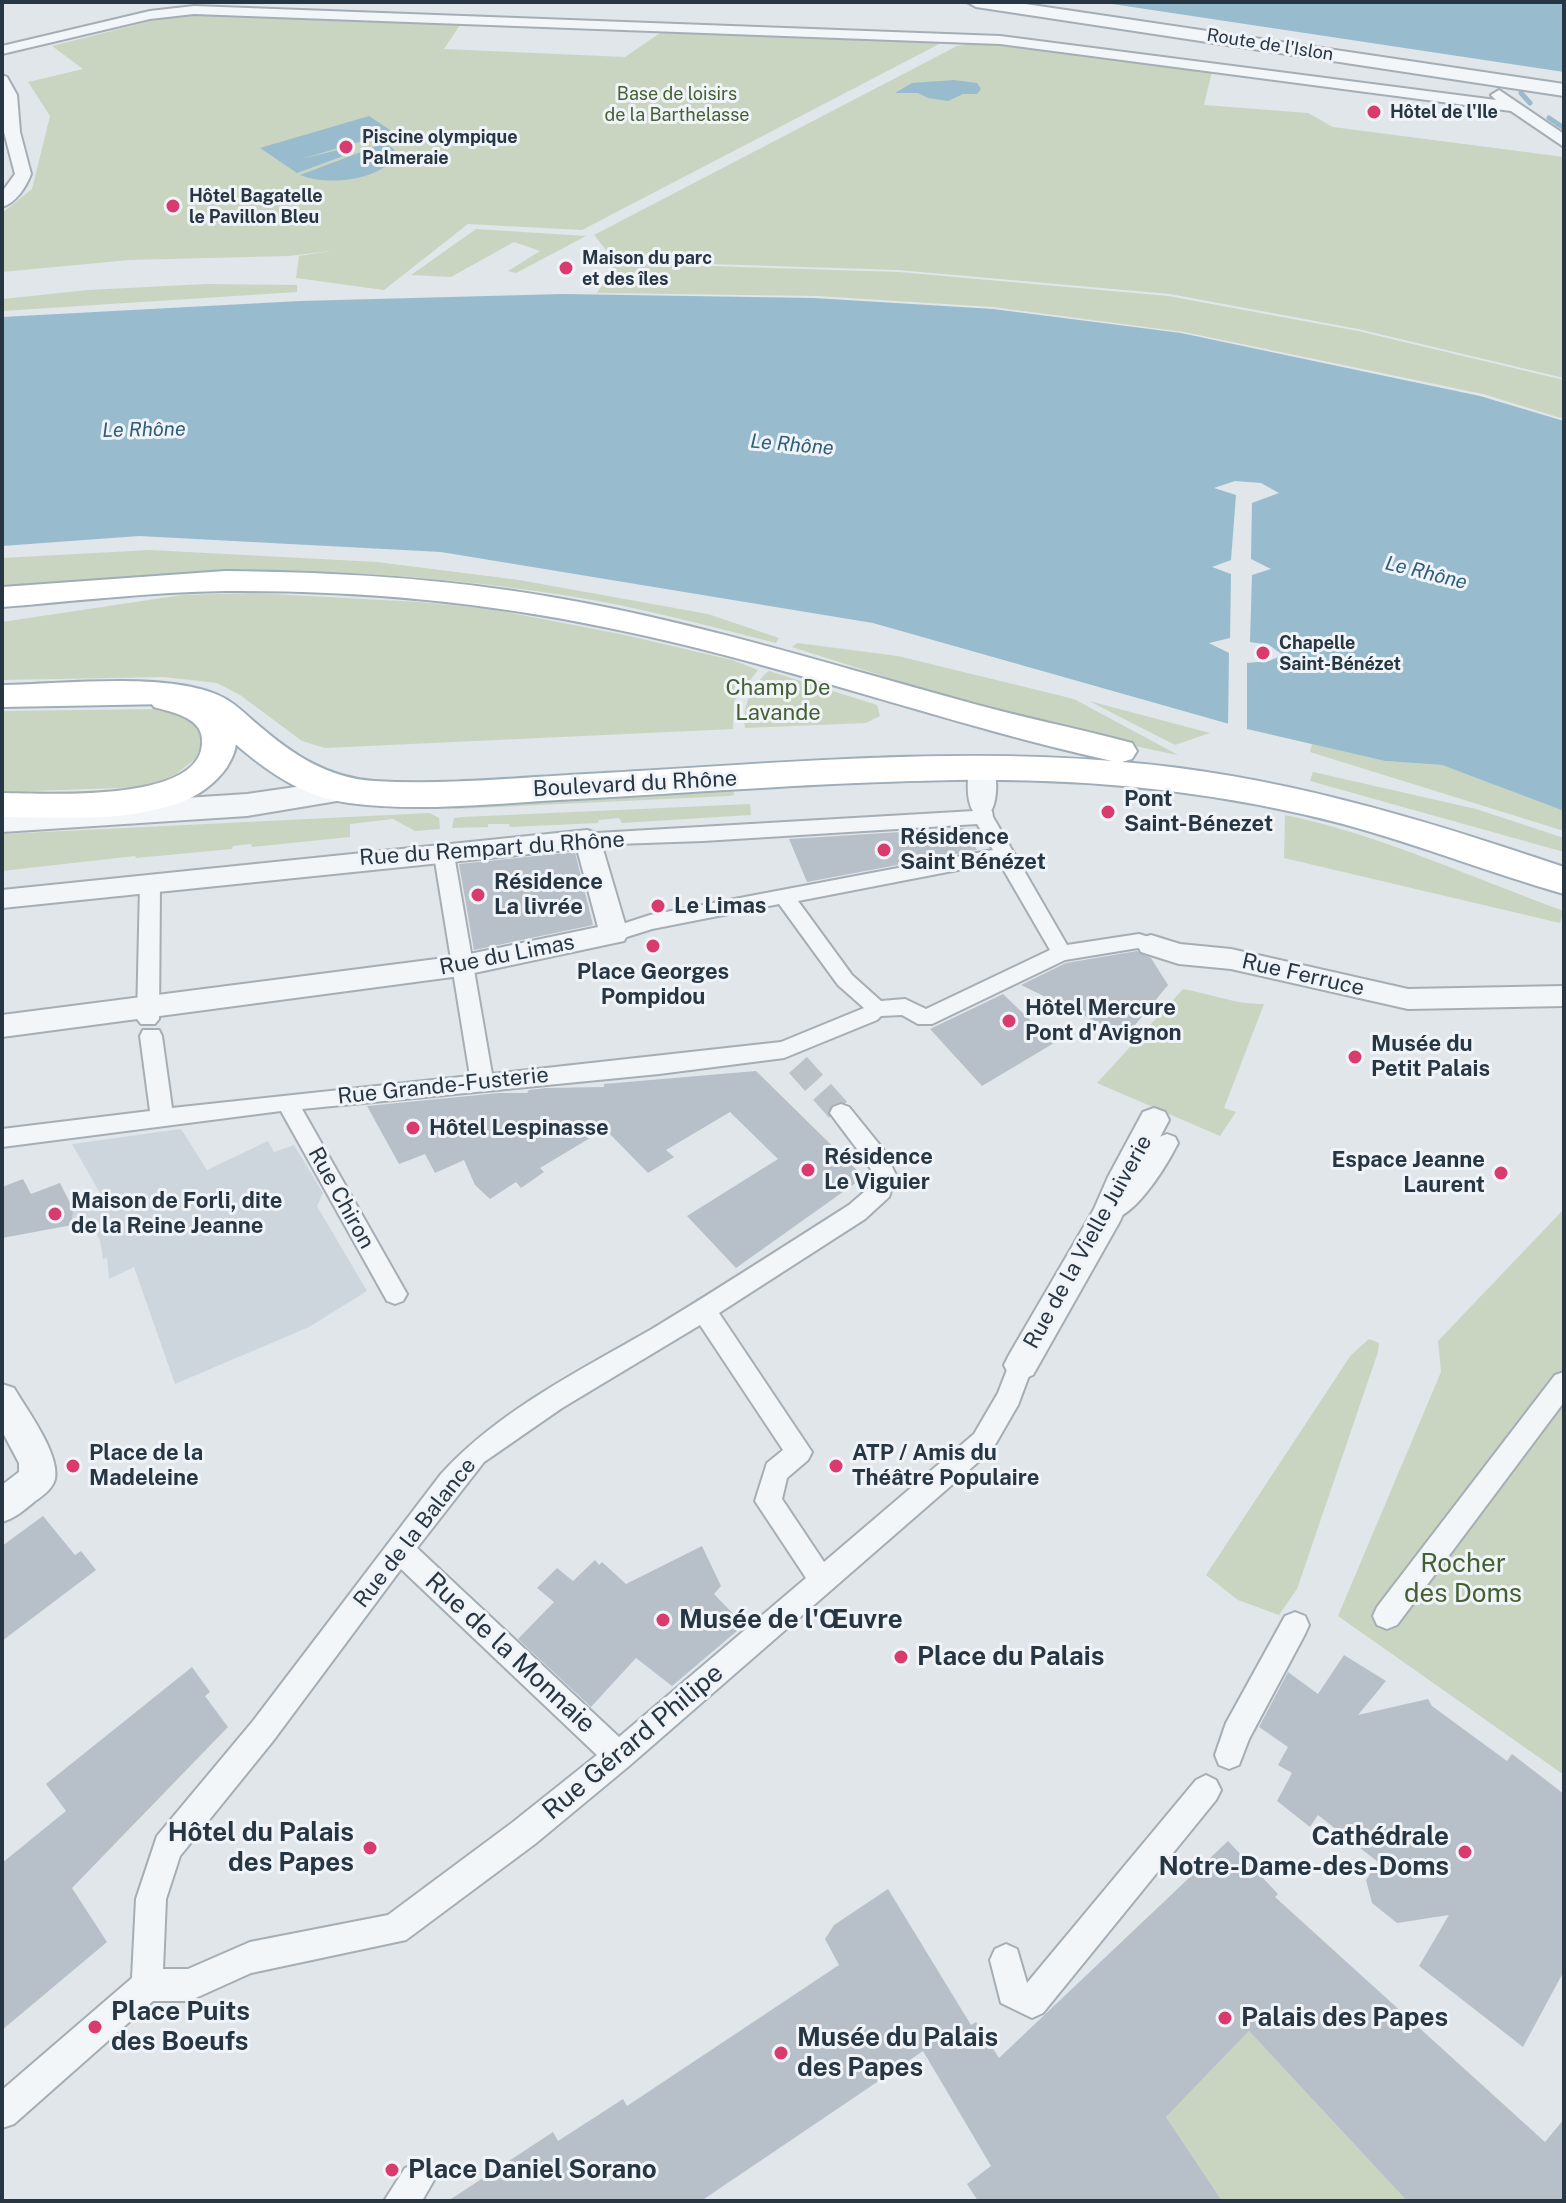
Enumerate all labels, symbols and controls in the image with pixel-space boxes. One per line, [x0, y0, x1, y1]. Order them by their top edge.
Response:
street label: Route de l'Islon [1205, 24, 1335, 66]
park label: Base de loisirs de la Barthelasse [605, 83, 749, 126]
place label: Hôtel de l'Ile [1390, 101, 1498, 123]
marker: Hôtel de l'Ile [1365, 103, 1383, 121]
place label: Piscine olympique Palmeraie [362, 126, 518, 168]
marker: Piscine olympique Palmeraie [337, 138, 355, 156]
place label: Hôtel Bagatelle le Pavillon Bleu [189, 185, 323, 228]
marker: Hôtel Bagatelle le Pavillon Bleu [164, 197, 182, 215]
place label: Maison du parc et des îles [582, 247, 712, 290]
marker: Maison du parc et des îles [557, 259, 575, 277]
water label: Le Rhône [102, 417, 186, 443]
water label: Le Rhône [749, 429, 835, 461]
water label: Le Rhône [1383, 551, 1469, 595]
place label: Chapelle Saint-Bénézet [1279, 632, 1401, 674]
marker: Chapelle Saint-Bénézet [1254, 644, 1272, 662]
park label: Champ De Lavande [725, 675, 831, 726]
street label: Boulevard du Rhône [532, 765, 738, 803]
place label: Pont Saint-Bénezet [1124, 786, 1273, 838]
marker: Pont Saint-Bénezet [1099, 803, 1117, 821]
place label: Résidence Saint Bénézet [900, 824, 1046, 876]
street label: Rue du Rempart du Rhône [358, 827, 626, 871]
marker: Résidence Saint Bénézet [875, 841, 893, 859]
place label: Résidence La livrée [494, 869, 603, 920]
marker: Résidence La livrée [469, 886, 487, 904]
place label: Le Limas [674, 893, 766, 919]
marker: Le Limas [649, 897, 667, 915]
street label: Rue du Limas [437, 929, 577, 981]
marker: Place Georges Pompidou [644, 937, 662, 955]
street label: Rue Ferruce [1239, 948, 1367, 1002]
place label: Place Georges Pompidou [577, 959, 729, 1010]
place label: Hôtel Mercure Pont d'Avignon [1025, 995, 1182, 1046]
marker: Hôtel Mercure Pont d'Avignon [1000, 1012, 1018, 1030]
place label: Musée du Petit Palais [1371, 1031, 1490, 1082]
marker: Musée du Petit Palais [1346, 1048, 1364, 1066]
street label: Rue Grande-Fusterie [336, 1062, 550, 1110]
place label: Hôtel Lespinasse [429, 1115, 609, 1141]
marker: Hôtel Lespinasse [404, 1119, 422, 1137]
street label: Rue de la Vielle Juiverie [1018, 1131, 1158, 1353]
street label: Rue Chiron [302, 1143, 380, 1253]
place label: Résidence Le Viguier [824, 1144, 933, 1196]
place label: Espace Jeanne Laurent [1331, 1147, 1485, 1198]
marker: Résidence Le Viguier [799, 1161, 817, 1179]
marker: Espace Jeanne Laurent [1492, 1164, 1510, 1182]
place label: Maison de Forli, dite de la Reine Jeanne [71, 1188, 282, 1240]
marker: Maison de Forli, dite de la Reine Jeanne [46, 1205, 64, 1223]
place label: Place de la Madeleine [89, 1440, 203, 1492]
place label: ATP / Amis du Théâtre Populaire [852, 1440, 1039, 1492]
street label: Rue de la Balance [348, 1453, 482, 1613]
marker: Place de la Madeleine [64, 1457, 82, 1475]
marker: ATP / Amis du Théâtre Populaire [827, 1457, 845, 1475]
park label: Rocher des Doms [1404, 1548, 1522, 1610]
street label: Rue de la Monnaie [418, 1566, 602, 1740]
place label: Musée de l'Œuvre [679, 1604, 903, 1636]
marker: Musée de l'Œuvre [654, 1611, 672, 1629]
place label: Place du Palais [917, 1641, 1104, 1673]
marker: Place du Palais [892, 1648, 910, 1666]
street label: Rue Gérard Philipe [536, 1657, 730, 1827]
place label: Hôtel du Palais des Papes [168, 1817, 354, 1878]
place label: Cathédrale Notre-Dame-des-Doms [1158, 1821, 1449, 1882]
marker: Hôtel du Palais des Papes [361, 1839, 379, 1857]
marker: Cathédrale Notre-Dame-des-Doms [1456, 1843, 1474, 1861]
place label: Place Puits des Boeufs [111, 1996, 250, 2058]
place label: Palais des Papes [1241, 2002, 1448, 2034]
marker: Palais des Papes [1216, 2009, 1234, 2027]
marker: Place Puits des Boeufs [86, 2018, 104, 2036]
place label: Musée du Palais des Papes [797, 2022, 998, 2084]
marker: Musée du Palais des Papes [772, 2044, 790, 2062]
place label: Place Daniel Sorano [408, 2154, 657, 2186]
marker: Place Daniel Sorano [383, 2161, 401, 2179]

